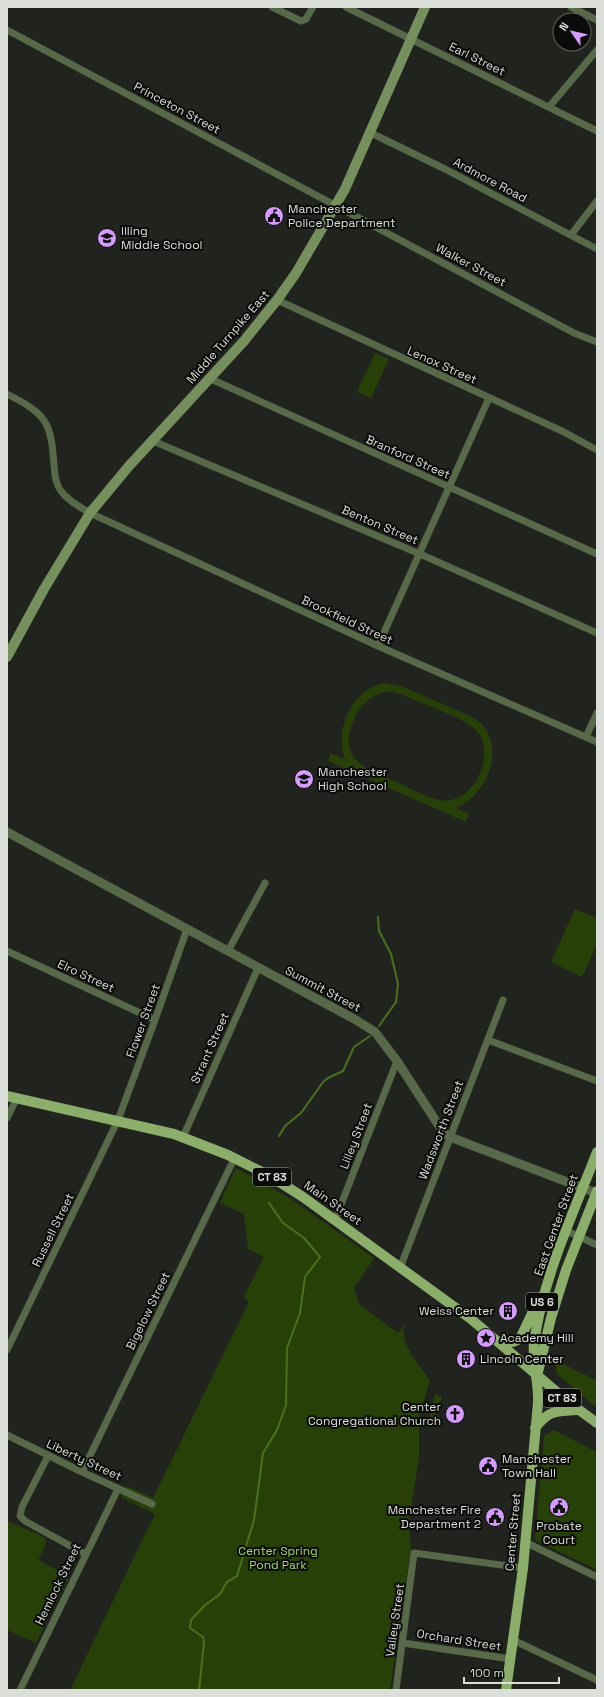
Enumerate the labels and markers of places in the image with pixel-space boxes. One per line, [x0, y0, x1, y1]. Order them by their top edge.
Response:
place label: Manchester Police Department [288, 201, 396, 231]
public building icon: Manchester Police Department [263, 205, 285, 227]
place label: Illing Middle School [121, 223, 203, 253]
school or university icon: Illing Middle School [96, 227, 118, 249]
place label: Manchester High School [318, 764, 388, 794]
school or university icon: Manchester High School [293, 768, 315, 790]
building icon: Weiss Center [497, 1300, 519, 1322]
place label: Weiss Center [419, 1303, 494, 1319]
place icon: Academy Hill [475, 1327, 497, 1349]
place label: Academy Hill [500, 1330, 574, 1346]
building icon: Lincoln Center [455, 1348, 477, 1370]
place label: Lincoln Center [480, 1351, 564, 1367]
place label: Center Congregational Church [308, 1399, 441, 1429]
church icon: Center Congregational Church [444, 1403, 466, 1425]
place label: Manchester Town Hall [502, 1451, 572, 1481]
public building icon: Manchester Town Hall [477, 1455, 499, 1477]
public building icon: Probate Court [548, 1496, 570, 1518]
place label: Manchester Fire Department 2 [388, 1502, 481, 1532]
public building icon: Manchester Fire Department 2 [484, 1506, 506, 1528]
place label: Probate Court [536, 1518, 582, 1548]

